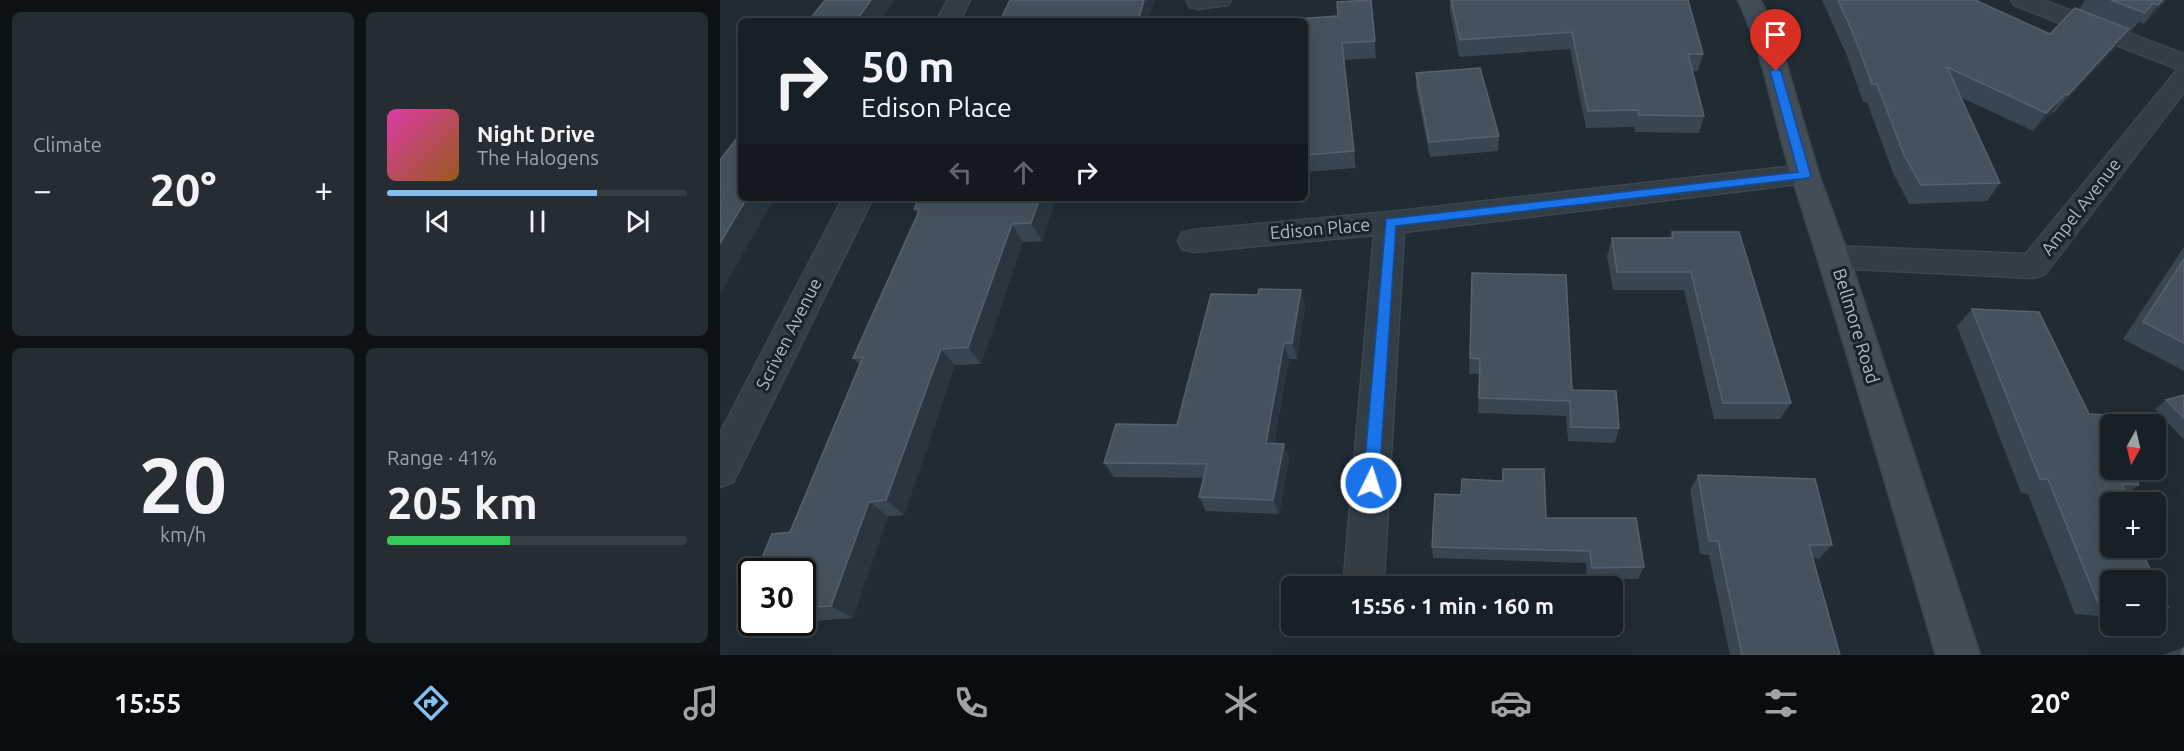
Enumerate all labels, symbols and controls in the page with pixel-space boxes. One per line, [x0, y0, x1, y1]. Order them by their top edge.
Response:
pin [1750, 9, 1801, 71]
icon: arrive [1759, 18, 1792, 51]
icon: right [762, 42, 840, 120]
text: 50 m [861, 43, 955, 90]
text: Edison Place [861, 92, 1012, 122]
text: Night Drive [477, 121, 595, 146]
text: Climate [33, 133, 102, 156]
text: The Halogens [477, 146, 599, 169]
street label: Ampel Avenue [2036, 154, 2124, 259]
icon: left [944, 156, 977, 189]
icon: ahead [1007, 156, 1040, 189]
icon: right [1070, 156, 1103, 189]
text: 20° [150, 164, 216, 215]
text: − [33, 171, 52, 208]
text: + [314, 171, 333, 208]
icon: previous [421, 205, 454, 238]
icon: pause [521, 205, 554, 238]
icon: next [621, 205, 654, 238]
street label: Edison Place [1269, 214, 1371, 242]
street label: Bellmore Road [1830, 266, 1884, 386]
street label: Scriven Avenue [751, 274, 825, 393]
north arrow [2100, 414, 2166, 480]
map controls [2100, 414, 2166, 636]
text: 20 [139, 440, 227, 528]
text: Range · 41% [387, 446, 497, 469]
position arrow [1339, 451, 1403, 515]
text: 205 km [387, 477, 538, 528]
button: + [2100, 492, 2166, 558]
text: km/h [160, 523, 206, 546]
speed limit sign: 30 [738, 558, 816, 636]
button: − [2100, 570, 2166, 636]
text: 15:56 · 1 min · 160 m [1350, 593, 1554, 618]
icon: directions [410, 682, 452, 724]
icon: music [680, 682, 722, 724]
icon: phone [950, 682, 992, 724]
icon: climate [1220, 682, 1262, 724]
icon: car [1490, 682, 1532, 724]
icon: filters [1760, 682, 1802, 724]
text: 15:55 [114, 688, 182, 718]
text: 20° [2030, 688, 2070, 718]

